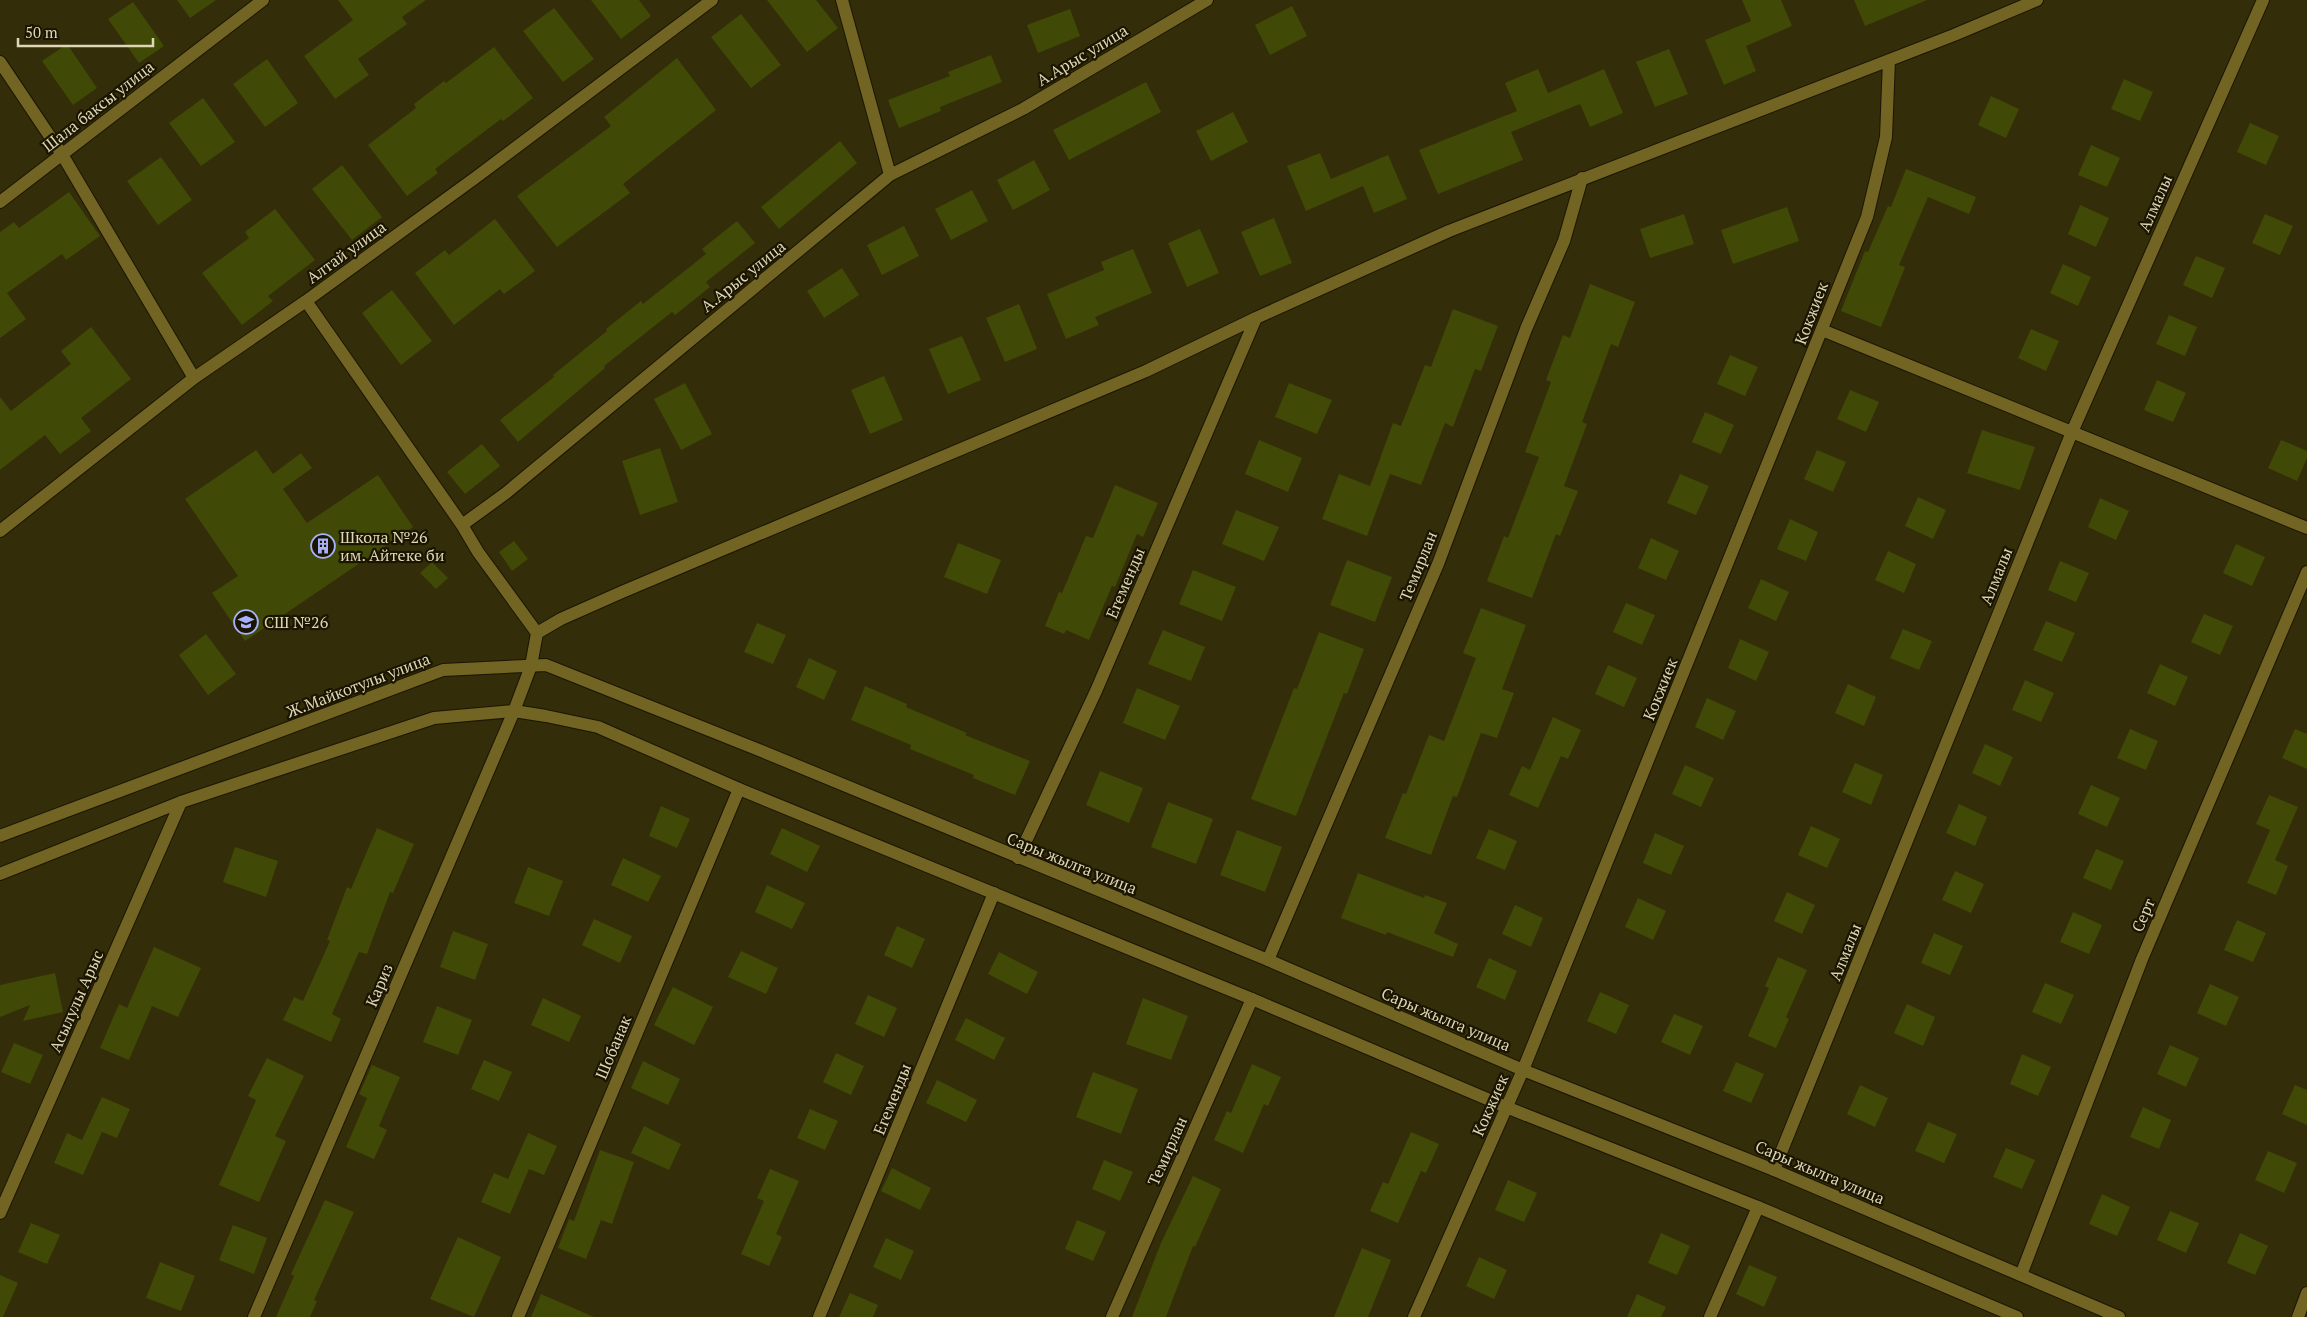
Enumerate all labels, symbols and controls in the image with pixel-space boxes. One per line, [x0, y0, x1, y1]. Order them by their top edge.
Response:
scale bar [18, 15, 152, 47]
street label: А.Арыс улица [1032, 19, 1132, 91]
text: 50 m [25, 22, 58, 42]
street label: Шала баксы улица [38, 55, 158, 157]
street label: Алмалы [2133, 171, 2177, 235]
street label: Алтай улица [302, 216, 390, 288]
street label: А.Арыс улица [696, 235, 790, 317]
street label: Кокжиек [1789, 278, 1833, 347]
place label: Школа №26 им. Айтеке би [340, 526, 445, 566]
street label: Темирлан [1394, 528, 1442, 604]
building icon: Школа №26 им. Айтеке би [310, 533, 336, 559]
street label: Егеменды [1100, 544, 1150, 622]
street label: Алмалы [1975, 544, 2017, 608]
school or university icon: СШ №26 [233, 609, 259, 635]
place label: СШ №26 [264, 611, 329, 633]
street label: Ж.Майкотулы улица [283, 647, 433, 723]
street label: Кокжиек [1638, 654, 1683, 723]
street label: Сары жылга улица [1004, 827, 1140, 899]
street label: Серт [2126, 895, 2160, 935]
street label: Алмалы [1824, 920, 1866, 984]
street label: Асылулы Арыс [44, 946, 108, 1056]
street label: Кариз [360, 960, 398, 1010]
street label: Сары жылга улица [1378, 982, 1514, 1056]
street label: Шобанак [590, 1012, 636, 1082]
street label: Егеменды [868, 1060, 916, 1138]
street label: Кокжиек [1467, 1070, 1513, 1139]
street label: Темирлан [1142, 1113, 1192, 1189]
street label: Сары жылга улица [1752, 1135, 1888, 1209]

